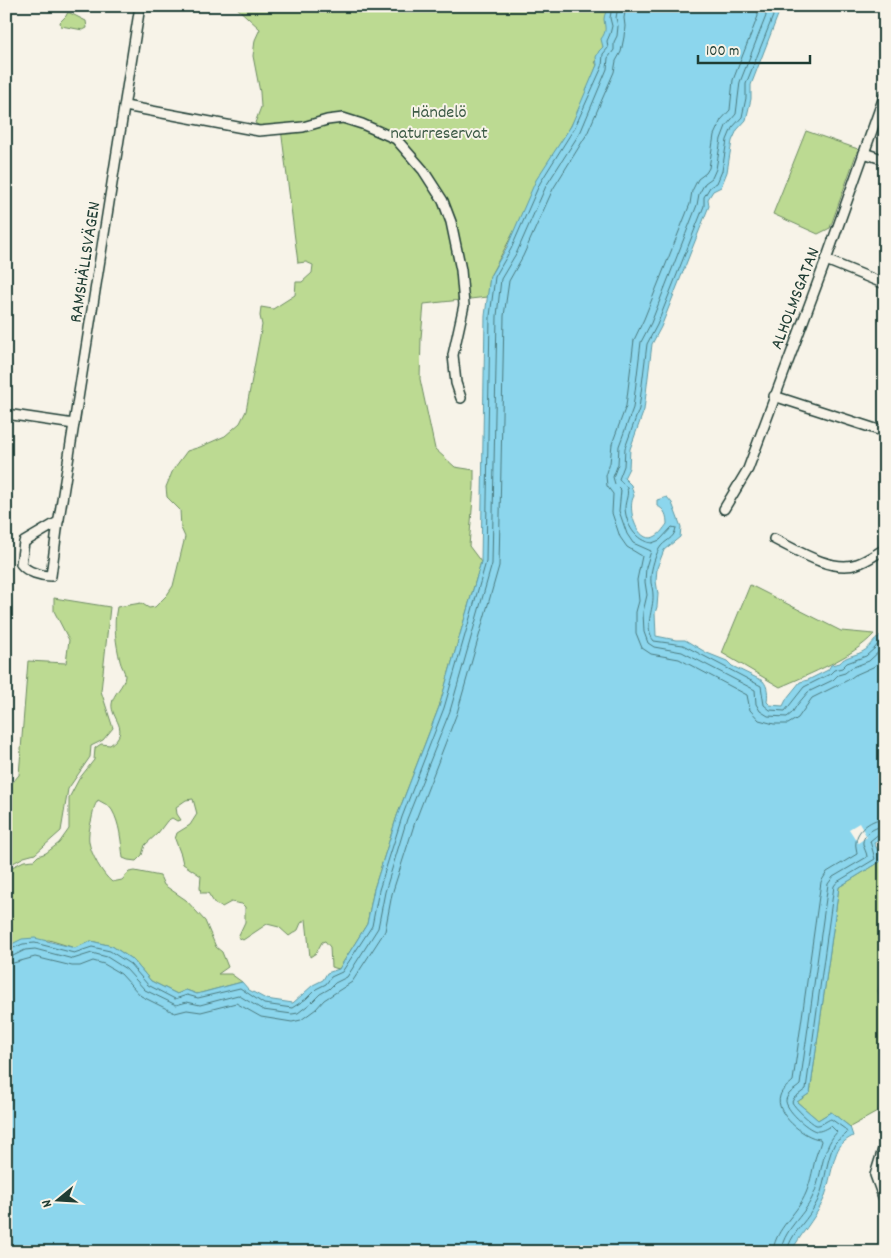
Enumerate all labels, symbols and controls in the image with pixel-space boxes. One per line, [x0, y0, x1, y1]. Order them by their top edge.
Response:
scale bar [698, 32, 811, 64]
text: 100 m [706, 41, 739, 63]
park label: Händelö naturreservat [390, 101, 488, 147]
street label: RAMSHÄLLSVÄGEN [65, 200, 108, 325]
street label: ALHOLMSGATAN [765, 244, 827, 354]
north arrow [32, 1176, 82, 1226]
text: N [37, 1197, 58, 1210]

